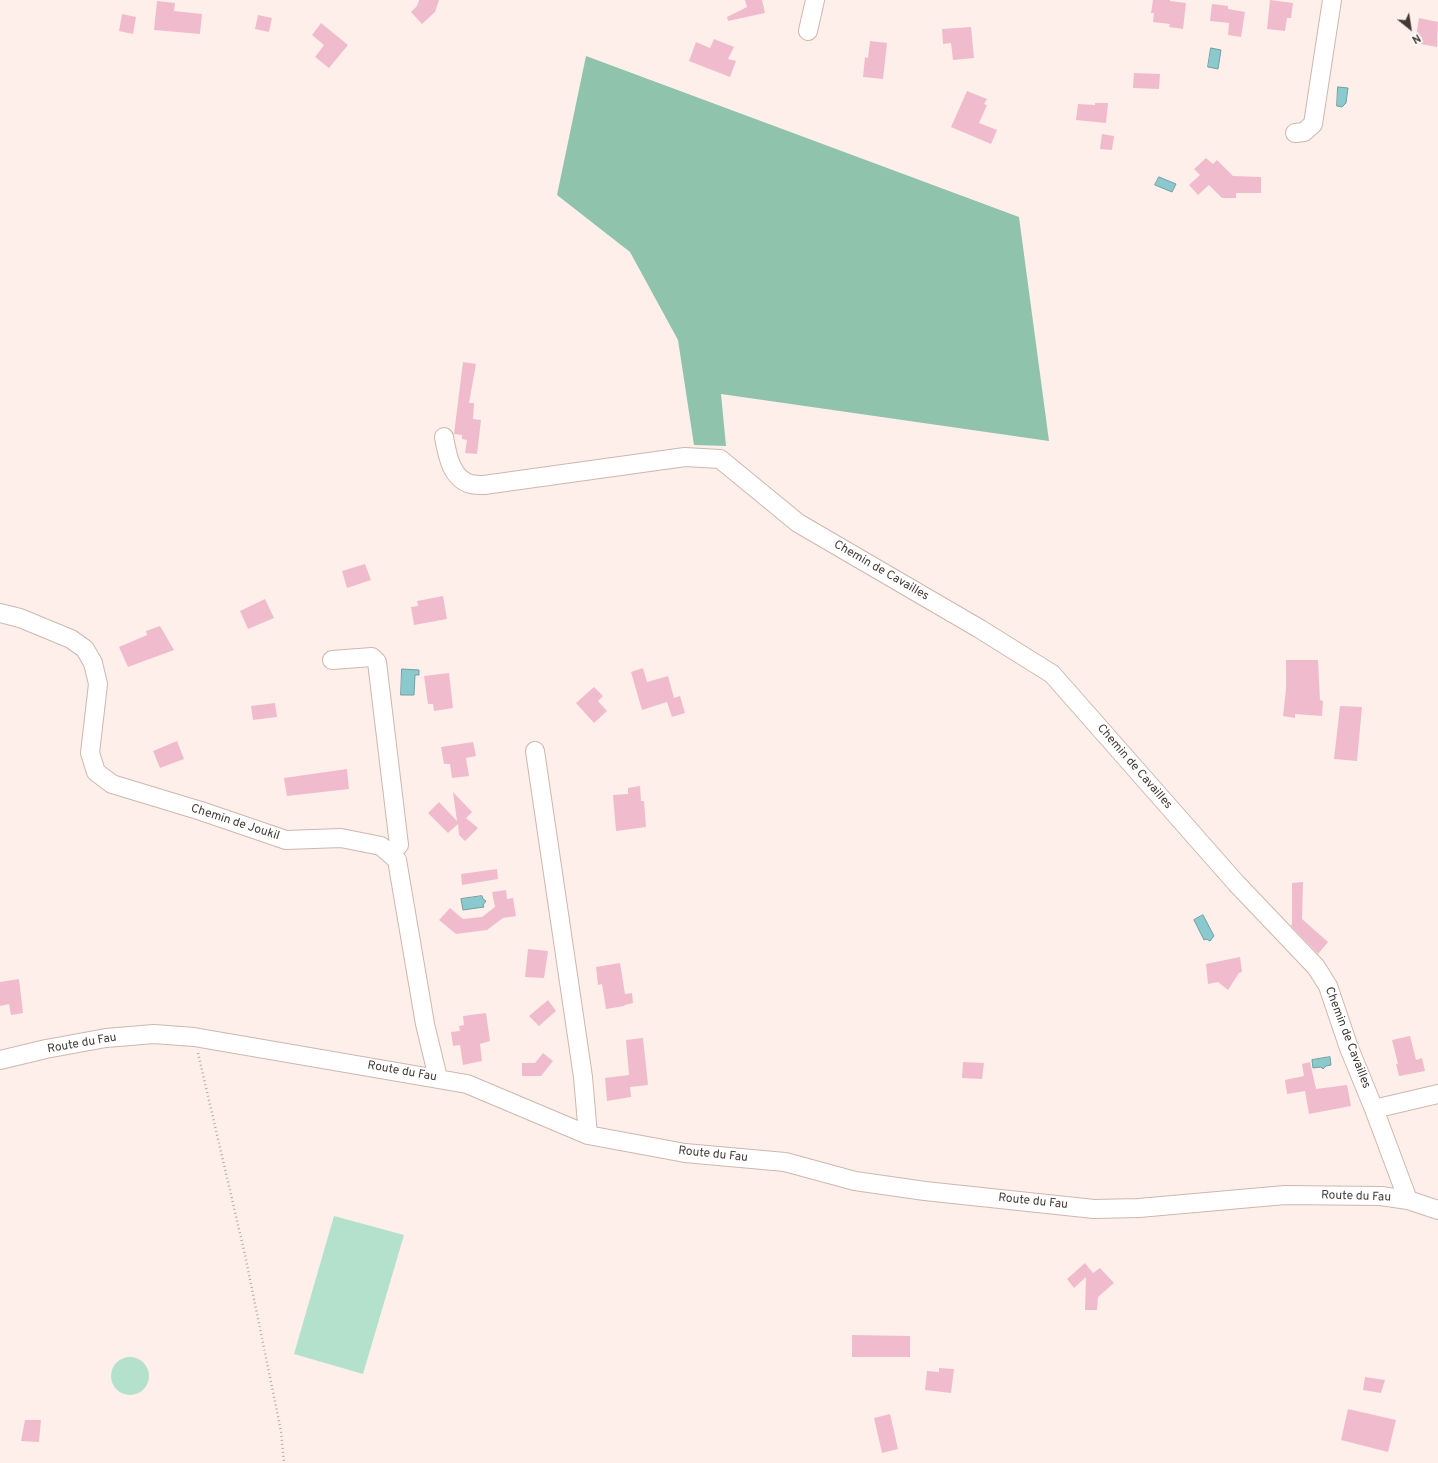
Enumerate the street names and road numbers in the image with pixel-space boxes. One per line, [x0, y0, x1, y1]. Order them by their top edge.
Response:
street label: Chemin de Cavailles [831, 538, 931, 604]
street label: Chemin de Cavailles [1093, 722, 1175, 812]
street label: Chemin de Joukil [189, 802, 281, 844]
street label: Chemin de Cavailles [1321, 985, 1373, 1091]
street label: Route du Fau [46, 1031, 118, 1057]
street label: Route du Fau [366, 1059, 438, 1085]
street label: Route du Fau [677, 1144, 749, 1166]
street label: Route du Fau [1321, 1189, 1391, 1205]
street label: Route du Fau [997, 1191, 1069, 1213]

